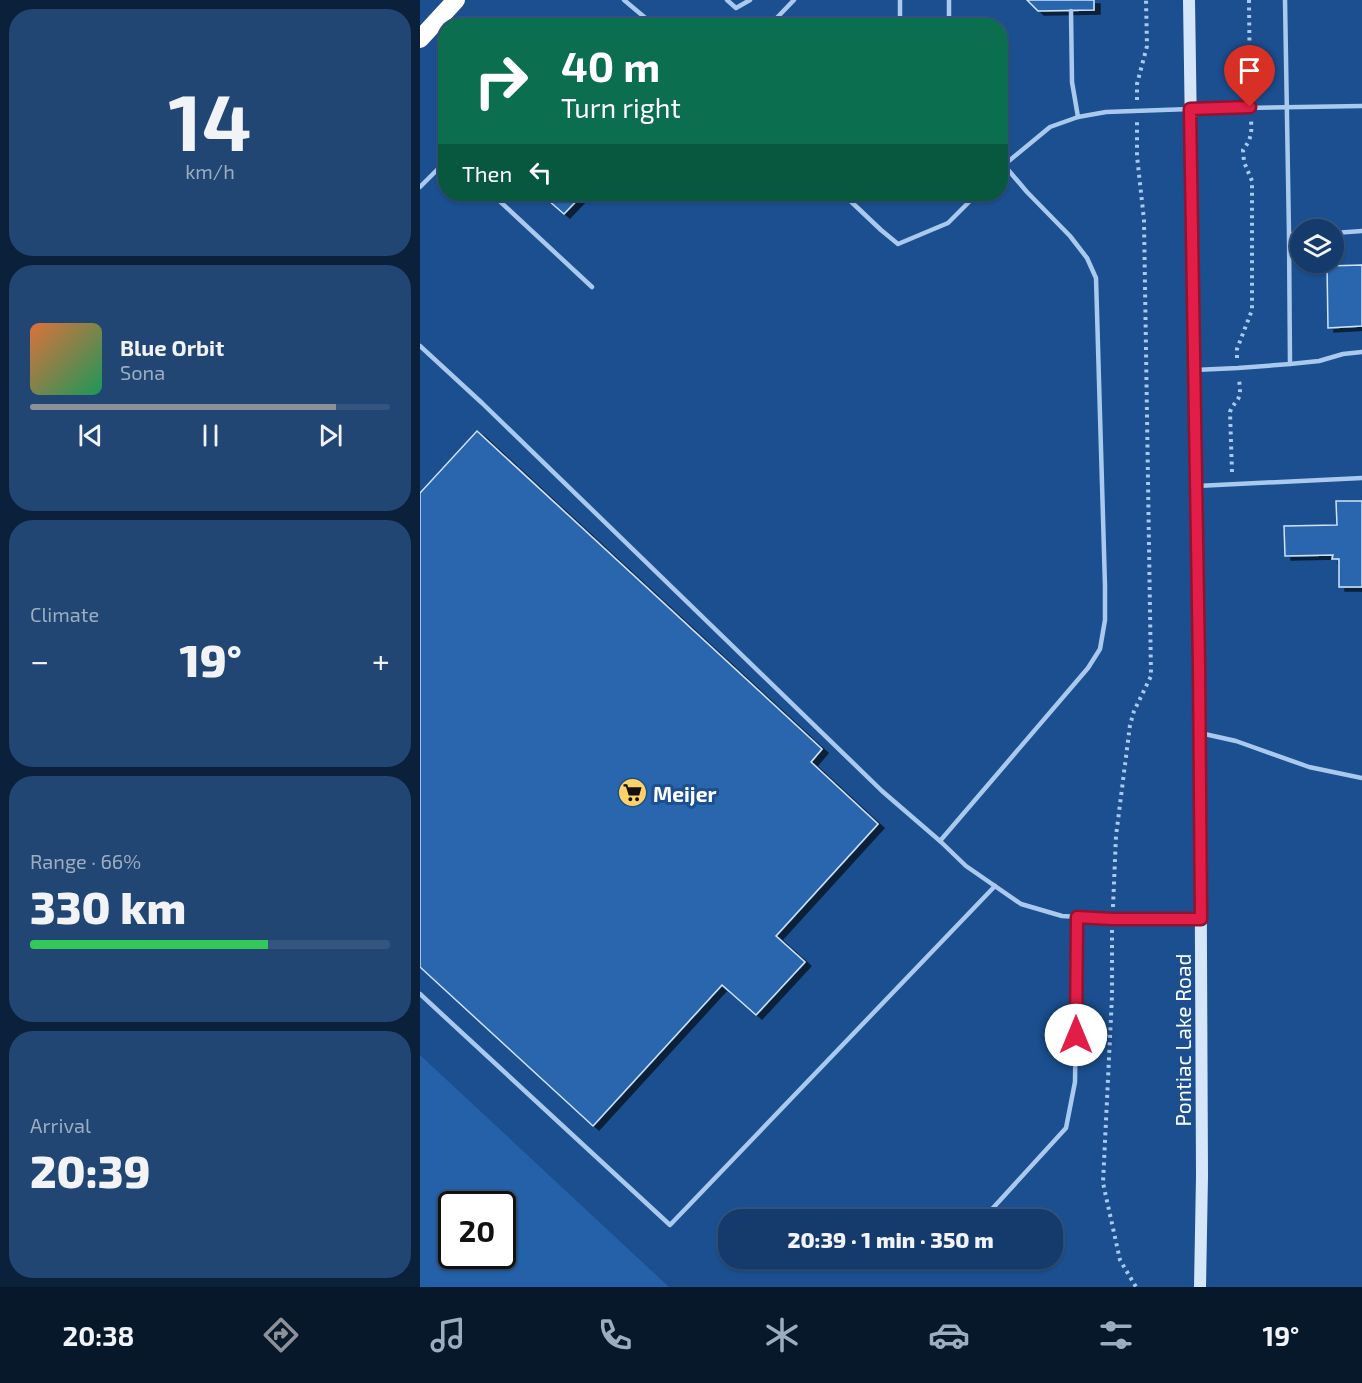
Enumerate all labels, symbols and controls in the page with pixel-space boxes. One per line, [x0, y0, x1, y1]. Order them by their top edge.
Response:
text: 40 m [561, 40, 660, 90]
icon: right [462, 42, 540, 120]
pin [1224, 45, 1275, 107]
icon: arrive [1233, 54, 1266, 87]
text: 14 [168, 73, 252, 167]
text: Turn right [561, 91, 681, 123]
icon: left [524, 156, 557, 189]
text: km/h [185, 159, 235, 183]
text: Then [462, 160, 512, 186]
map controls [1290, 219, 1344, 273]
button: layers [1290, 219, 1344, 273]
text: Blue Orbit [120, 334, 224, 360]
text: Sona [120, 360, 165, 384]
icon: previous [74, 419, 107, 452]
icon: pause [194, 419, 227, 452]
icon: next [314, 419, 347, 452]
text: Climate [30, 602, 99, 626]
text: 19° [179, 632, 242, 686]
text: − [30, 640, 49, 680]
text: + [372, 640, 390, 680]
supermarket icon: Meijer [616, 777, 648, 809]
place label: Meijer [653, 781, 717, 806]
text: Range · 66% [30, 849, 141, 873]
text: 330 km [30, 879, 186, 933]
street label: Pontiac Lake Road [1170, 953, 1195, 1127]
position arrow [1044, 1003, 1108, 1067]
text: Arrival [30, 1113, 91, 1137]
text: 20:39 [30, 1143, 151, 1197]
speed limit sign: 20 [438, 1191, 516, 1269]
text: 20:39 · 1 min · 350 m [787, 1226, 994, 1252]
icon: directions [260, 1314, 302, 1356]
icon: music [427, 1314, 469, 1356]
icon: phone [594, 1314, 636, 1356]
icon: climate [761, 1314, 803, 1356]
icon: car [928, 1314, 970, 1356]
icon: filters [1095, 1314, 1137, 1356]
text: 20:38 [63, 1319, 134, 1351]
text: 19° [1262, 1319, 1299, 1351]

